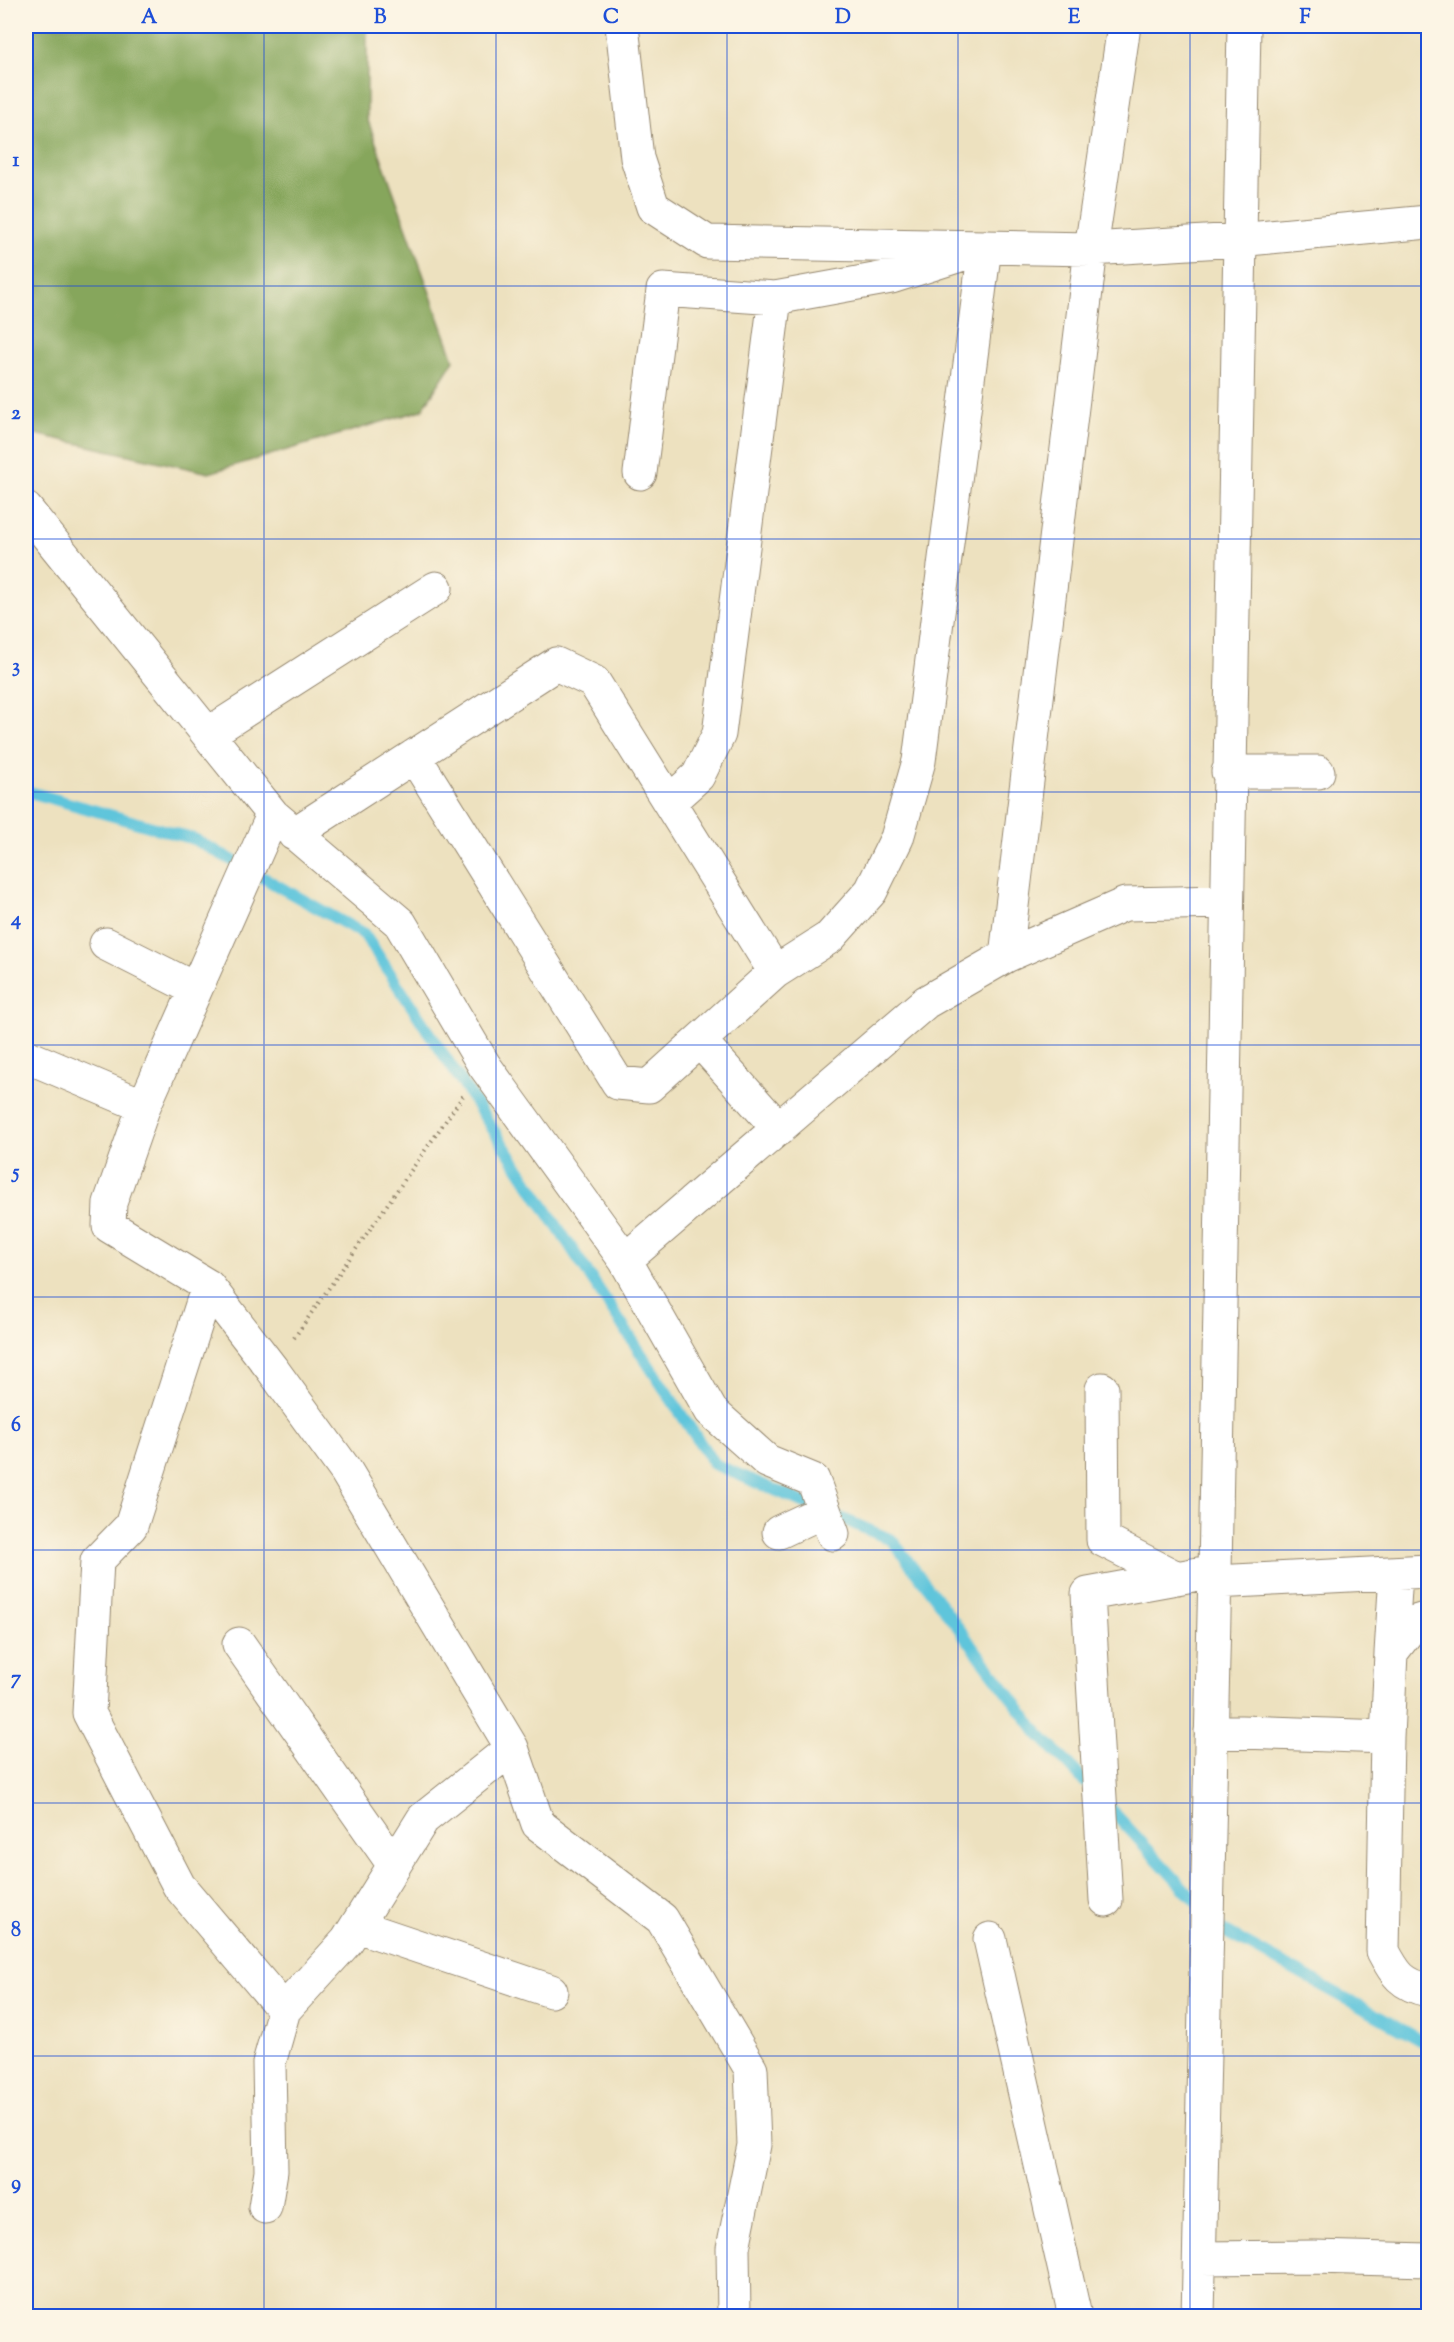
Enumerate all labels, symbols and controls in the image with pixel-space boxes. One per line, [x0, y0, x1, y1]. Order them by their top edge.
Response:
text: A [141, 4, 158, 33]
text: B [374, 4, 387, 33]
text: C [603, 4, 619, 33]
text: D [835, 4, 851, 33]
text: E [1068, 4, 1081, 33]
text: F [1299, 4, 1311, 33]
text: 1 [13, 147, 20, 176]
text: 2 [11, 400, 21, 429]
text: 3 [12, 653, 20, 682]
text: 4 [10, 906, 21, 935]
text: 5 [11, 1159, 20, 1188]
text: 6 [11, 1412, 21, 1441]
text: 7 [11, 1665, 22, 1694]
text: 8 [11, 1917, 21, 1946]
text: 9 [11, 2170, 21, 2199]

